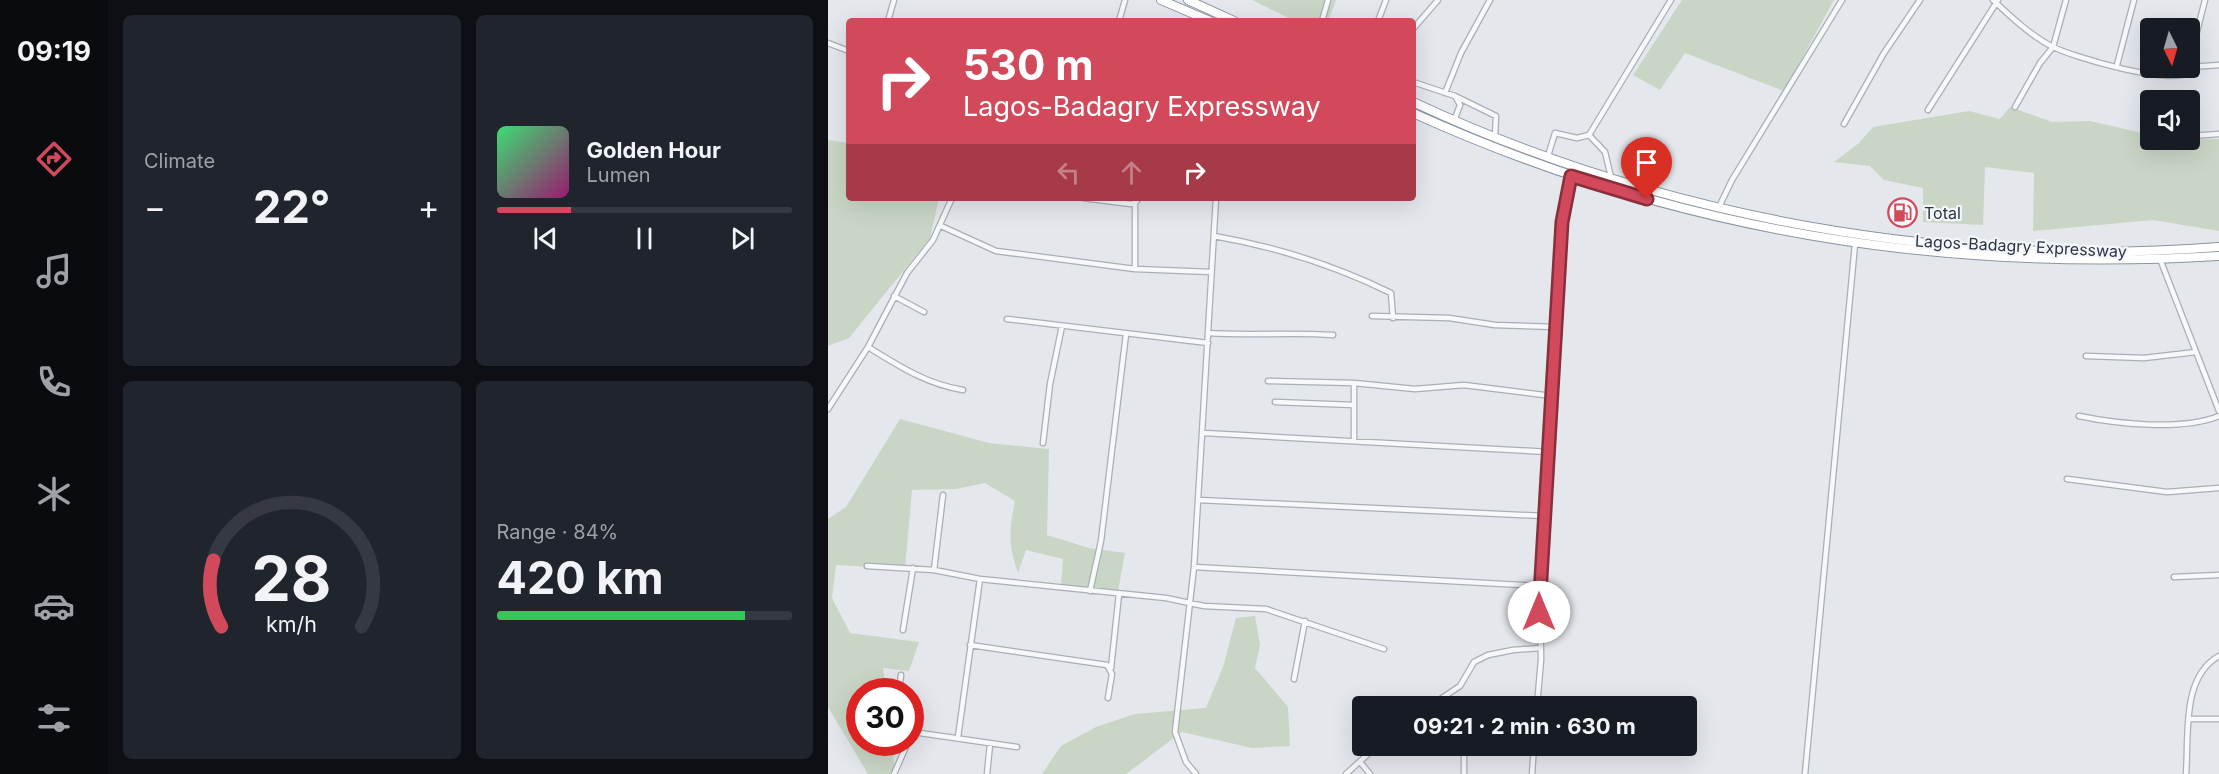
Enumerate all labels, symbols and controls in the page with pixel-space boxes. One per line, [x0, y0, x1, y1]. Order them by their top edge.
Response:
north arrow [2140, 18, 2200, 78]
map controls [2140, 18, 2200, 150]
text: 09:19 [17, 35, 91, 68]
text: 530 m [963, 39, 1094, 90]
icon: right [864, 42, 942, 120]
text: Lagos-Badagry Expressway [963, 90, 1321, 123]
button: sound [2140, 90, 2200, 150]
text: Golden Hour [587, 137, 721, 163]
pin [1621, 137, 1672, 199]
icon: directions [33, 138, 75, 180]
icon: arrive [1630, 146, 1663, 179]
text: Climate [144, 149, 215, 173]
icon: left [1052, 156, 1085, 189]
icon: ahead [1115, 156, 1148, 189]
icon: right [1178, 156, 1211, 189]
text: Lumen [587, 163, 651, 187]
text: 22° [253, 179, 330, 234]
text: − [144, 187, 166, 227]
text: + [418, 187, 440, 227]
fuel station icon: Total [1887, 197, 1919, 229]
place label: Total [1924, 203, 1961, 223]
icon: previous [529, 222, 562, 255]
icon: pause [628, 222, 661, 255]
icon: next [726, 222, 759, 255]
street label: Lagos-Badagry Expressway [1915, 230, 2127, 262]
icon: music [33, 250, 75, 292]
icon: phone [33, 361, 75, 403]
icon: climate [33, 473, 75, 515]
text: Range · 84% [497, 520, 618, 544]
text: 28 [252, 541, 332, 616]
text: 420 km [497, 550, 663, 605]
position arrow [1507, 580, 1571, 644]
icon: car [33, 585, 75, 627]
text: km/h [266, 611, 317, 637]
speed limit sign: 30 [846, 678, 924, 756]
icon: filters [33, 697, 75, 739]
text: 09:21 · 2 min · 630 m [1413, 713, 1636, 739]

